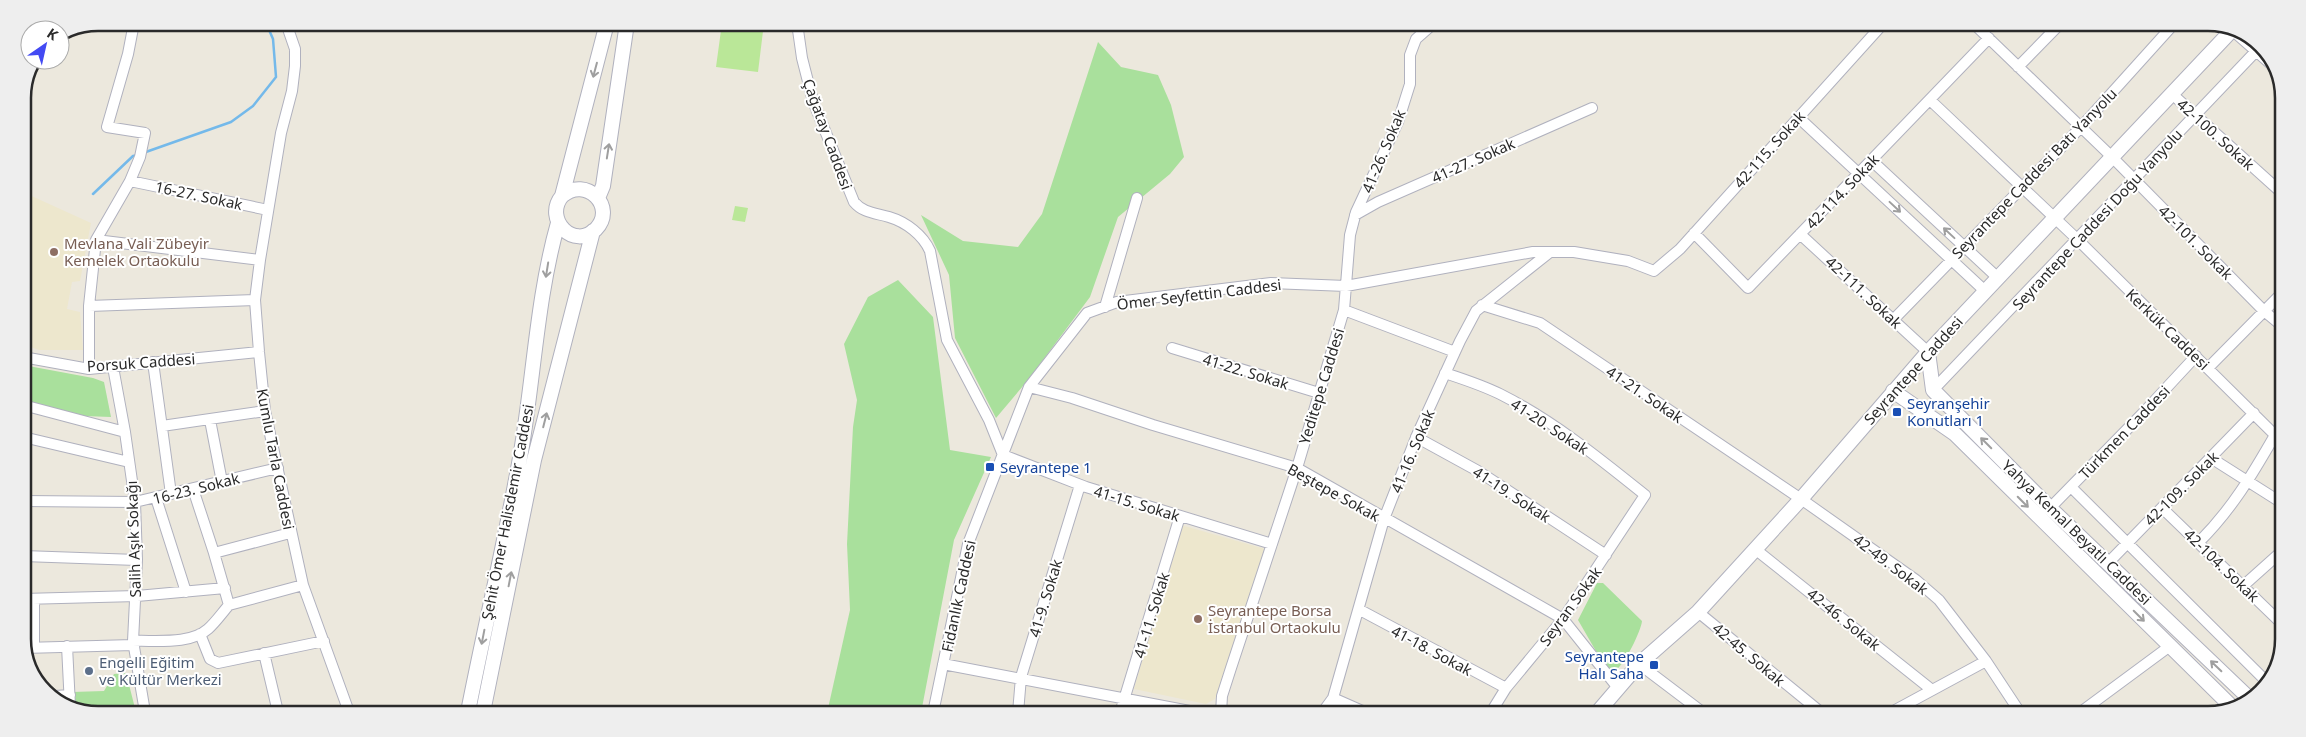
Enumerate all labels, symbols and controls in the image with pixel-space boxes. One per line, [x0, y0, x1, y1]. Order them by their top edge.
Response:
north arrow [20, 20, 70, 70]
text: K [43, 23, 62, 45]
one-way arrow [590, 62, 600, 78]
street label: Çağatay Caddesi [799, 76, 857, 192]
street label: Seyrantepe Caddesi Batı Yanyolu [1947, 84, 2121, 262]
street label: 42-100. Sokak [2173, 94, 2259, 174]
street label: 41-26. Sokak [1356, 106, 1410, 196]
street label: 42-115. Sokak [1729, 106, 1809, 192]
street label: Seyrantepe Caddesi Doğu Yanyolu [2008, 124, 2186, 314]
street label: 41-27. Sokak [1428, 133, 1518, 187]
one-way arrow [604, 143, 614, 159]
street label: 42-114. Sokak [1801, 149, 1883, 233]
street label: 16-27. Sokak [153, 176, 245, 214]
street label: 42-101. Sokak [2154, 200, 2238, 284]
one-way arrow [1888, 201, 1901, 213]
one-way arrow [1943, 227, 1955, 239]
place label: Mevlana Vali Zübeyir Kemelek Ortaokulu [64, 233, 209, 270]
marker: Mevlana Vali Zübeyir Kemelek Ortaokulu [48, 246, 60, 258]
street label: 42-111. Sokak [1822, 251, 1906, 333]
one-way arrow [542, 262, 552, 278]
street label: Ömer Seyfettin Caddesi [1116, 274, 1282, 314]
street label: Kerkük Caddesi [2122, 284, 2214, 374]
street label: Seyrantepe Caddesi [1859, 312, 1967, 428]
street label: Yeditepe Caddesi [1294, 325, 1348, 447]
street label: Porsuk Caddesi [86, 348, 196, 376]
street label: 41-22. Sokak [1201, 348, 1291, 394]
street label: 41-21. Sokak [1603, 361, 1687, 427]
street label: Türkmen Caddesi [2074, 381, 2174, 483]
street label: Kumlu Tarla Caddesi [253, 387, 299, 531]
street label: 41-20. Sokak [1507, 393, 1593, 459]
place label: Seyranşehir Konutları 1 [1907, 393, 1990, 430]
street label: Şehit Ömer Halisdemir Caddesi [476, 402, 538, 622]
street label: 41-16. Sokak [1385, 406, 1439, 496]
marker: Seyranşehir Konutları 1 [1891, 406, 1903, 418]
one-way arrow [540, 412, 550, 428]
one-way arrow [1980, 437, 1992, 449]
street label: 42-109. Sokak [2139, 446, 2223, 530]
street label: Yahya Kemal Beyatlı Caddesi [1998, 455, 2156, 609]
place label: Seyrantepe 1 [1000, 457, 1092, 477]
street label: Beştepe Sokak [1284, 458, 1384, 526]
marker: Seyrantepe 1 [984, 461, 996, 473]
street label: 41-19. Sokak [1469, 461, 1555, 527]
street label: 16-23. Sokak [150, 468, 242, 508]
street label: Salih Aşık Sokağı [121, 480, 145, 598]
street label: 41-15. Sokak [1092, 480, 1182, 526]
one-way arrow [2017, 495, 2029, 508]
street label: 42-104. Sokak [2180, 524, 2264, 606]
street label: 42-49. Sokak [1850, 529, 1932, 599]
street label: Fidanlık Caddesi [936, 538, 980, 654]
street label: 41-9. Sokak [1024, 557, 1066, 639]
street label: Seyran Sokak [1534, 562, 1606, 650]
street label: 41-11. Sokak [1128, 570, 1174, 660]
one-way arrow [505, 571, 515, 587]
street label: 42-46. Sokak [1803, 583, 1885, 655]
place label: Seyrantepe Borsa İstanbul Ortaokulu [1208, 600, 1341, 637]
one-way arrow [2133, 610, 2145, 622]
marker: Seyrantepe Borsa İstanbul Ortaokulu [1192, 613, 1204, 625]
street label: 42-45. Sokak [1709, 618, 1789, 690]
street label: 41-18. Sokak [1388, 620, 1476, 680]
one-way arrow [478, 629, 488, 645]
place label: Seyrantepe Halı Saha [1565, 646, 1644, 683]
place label: Engelli Eğitim ve Kültür Merkezi [99, 652, 222, 689]
marker: Seyrantepe Halı Saha [1648, 659, 1660, 671]
one-way arrow [2209, 660, 2222, 672]
marker: Engelli Eğitim ve Kültür Merkezi [83, 665, 95, 677]

